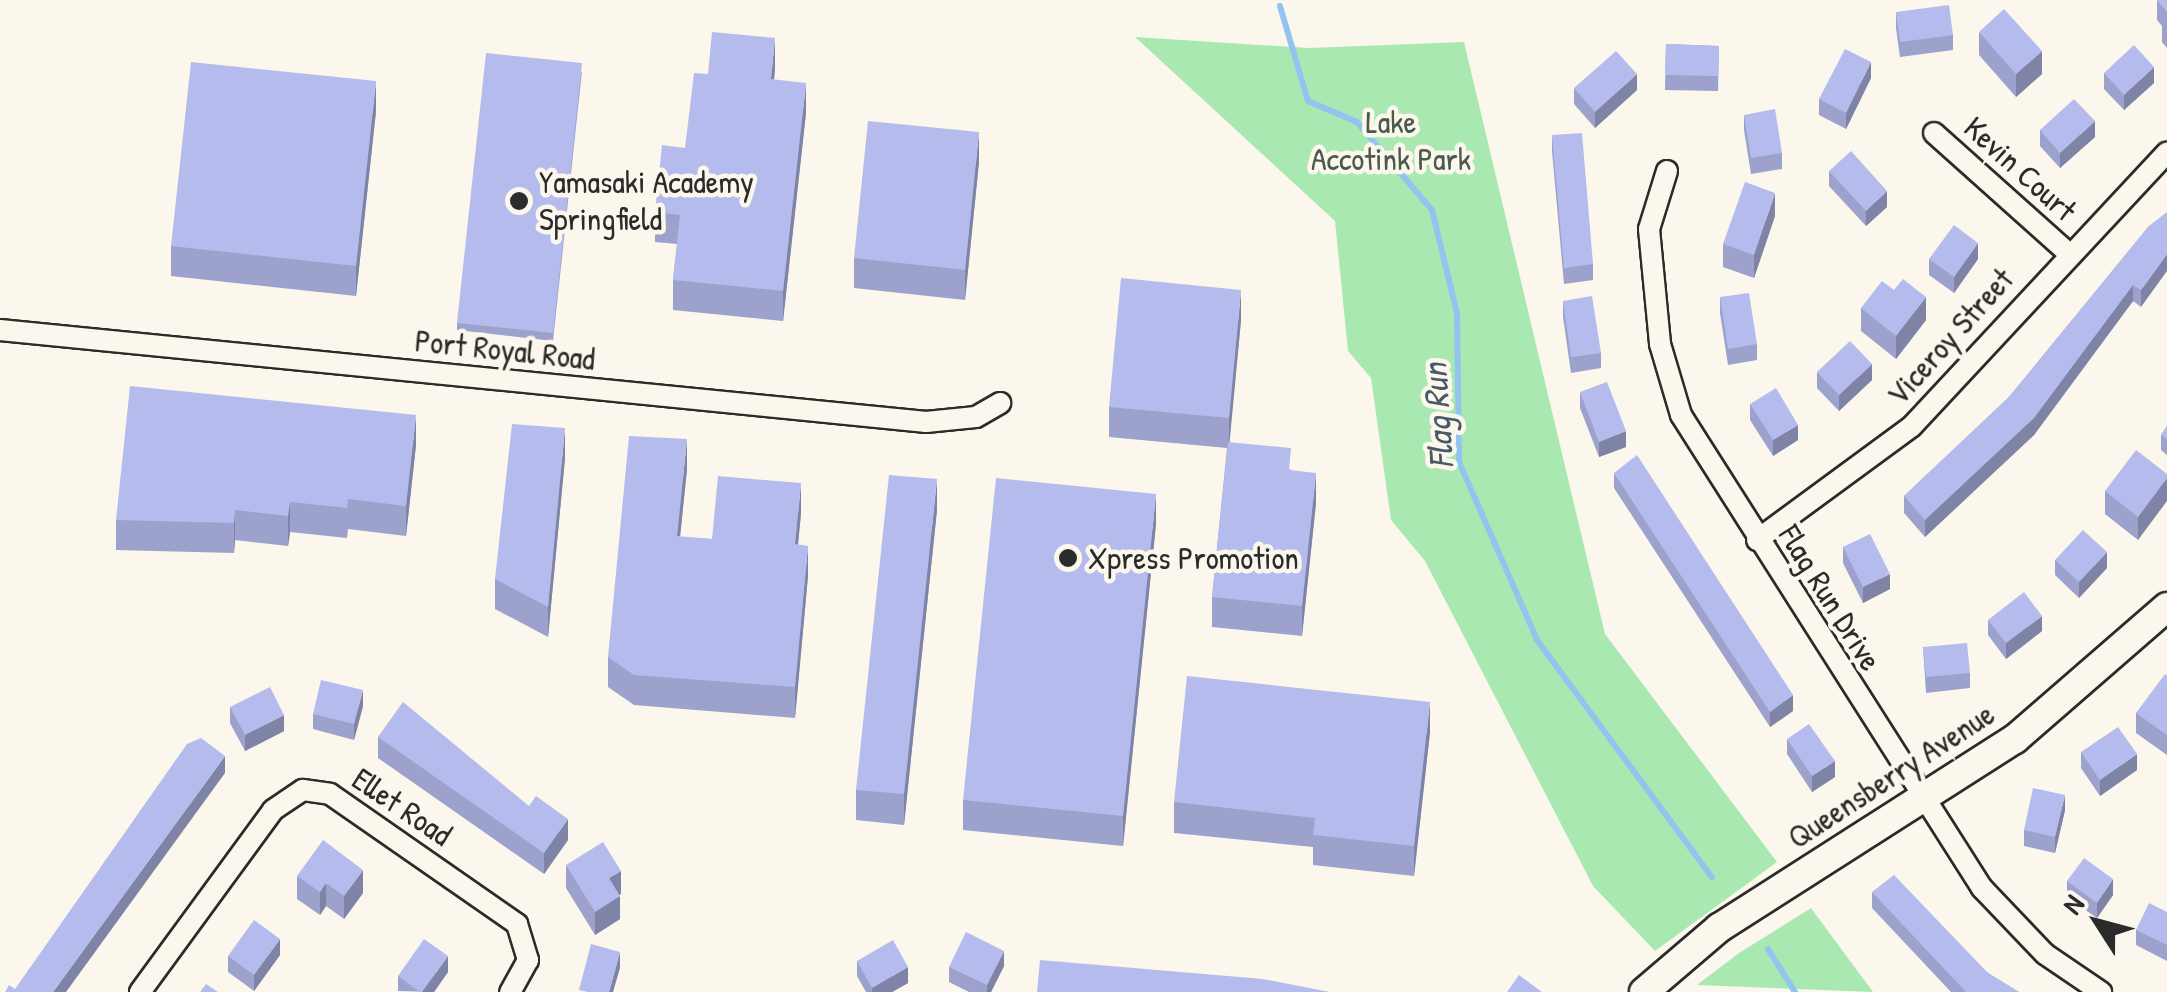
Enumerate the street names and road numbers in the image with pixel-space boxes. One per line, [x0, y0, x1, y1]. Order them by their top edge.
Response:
street label: Kevin Court [1956, 109, 2084, 229]
street label: Viceroy Street [1879, 261, 2021, 413]
street label: Port Royal Road [413, 321, 597, 379]
street label: Flag Run Drive [1770, 518, 1890, 678]
street label: Queensberry Avenue [1780, 695, 2002, 857]
street label: Ellet Road [345, 760, 459, 854]

